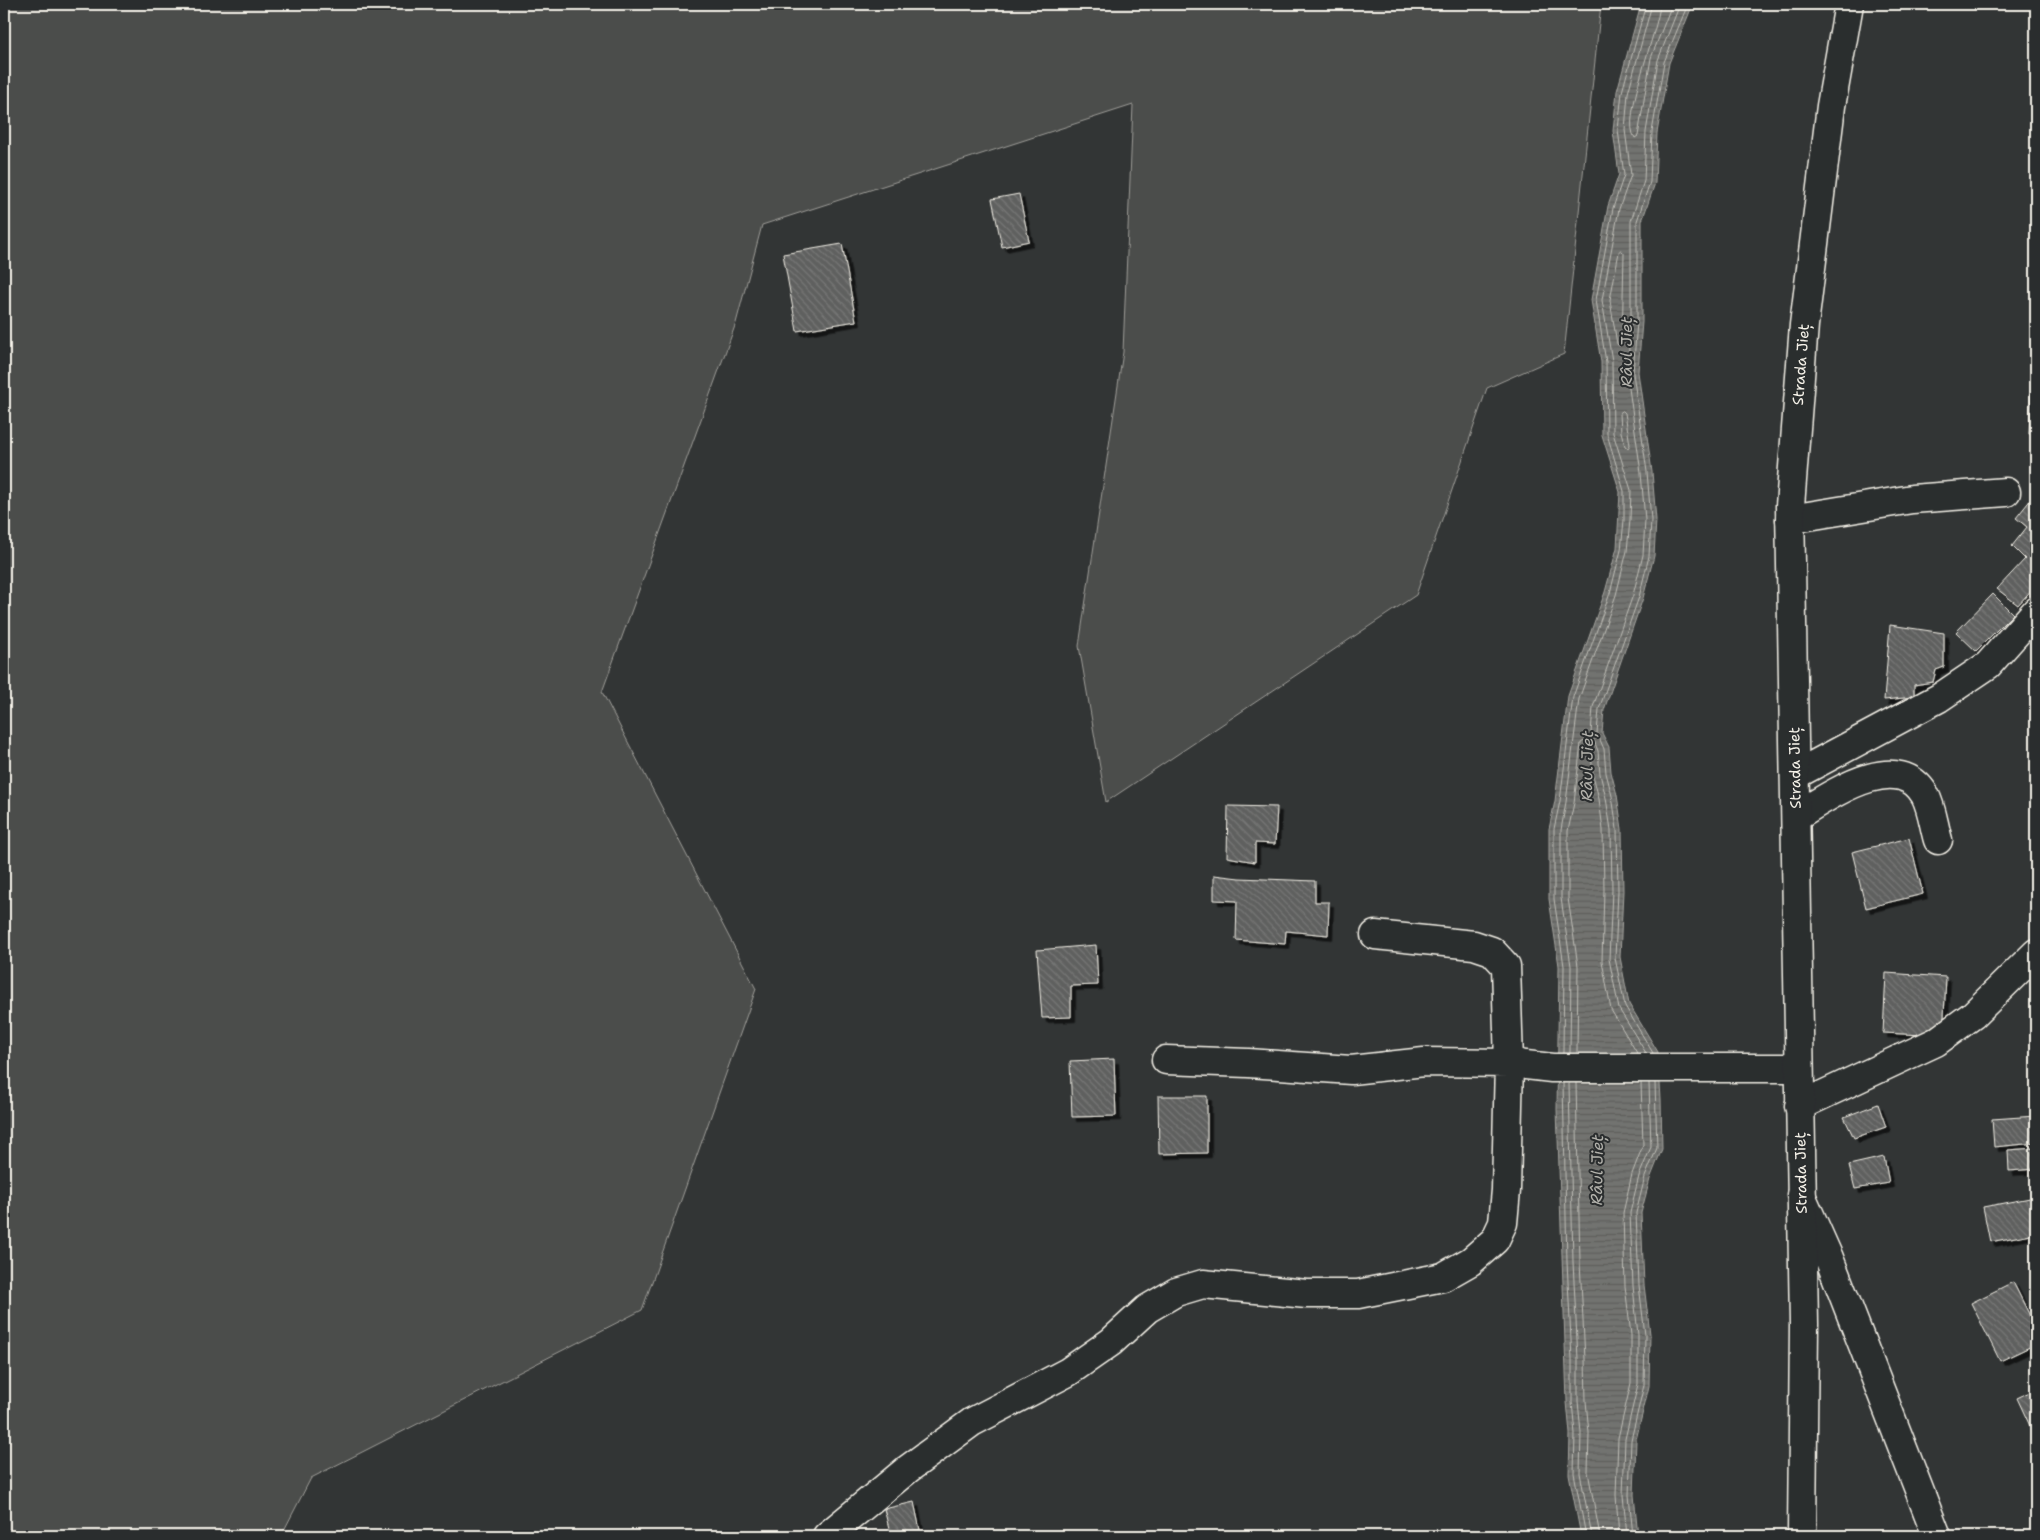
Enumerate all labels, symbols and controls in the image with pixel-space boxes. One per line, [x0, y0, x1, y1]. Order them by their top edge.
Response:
water label: Râul Jieț [1616, 317, 1638, 387]
street label: Strada Jieț [1788, 323, 1815, 406]
street label: Strada Jieț [1784, 727, 1807, 809]
water label: Râul Jieț [1576, 731, 1599, 801]
street label: Strada Jieț [1790, 1132, 1813, 1214]
water label: Râul Jieț [1586, 1135, 1609, 1205]

